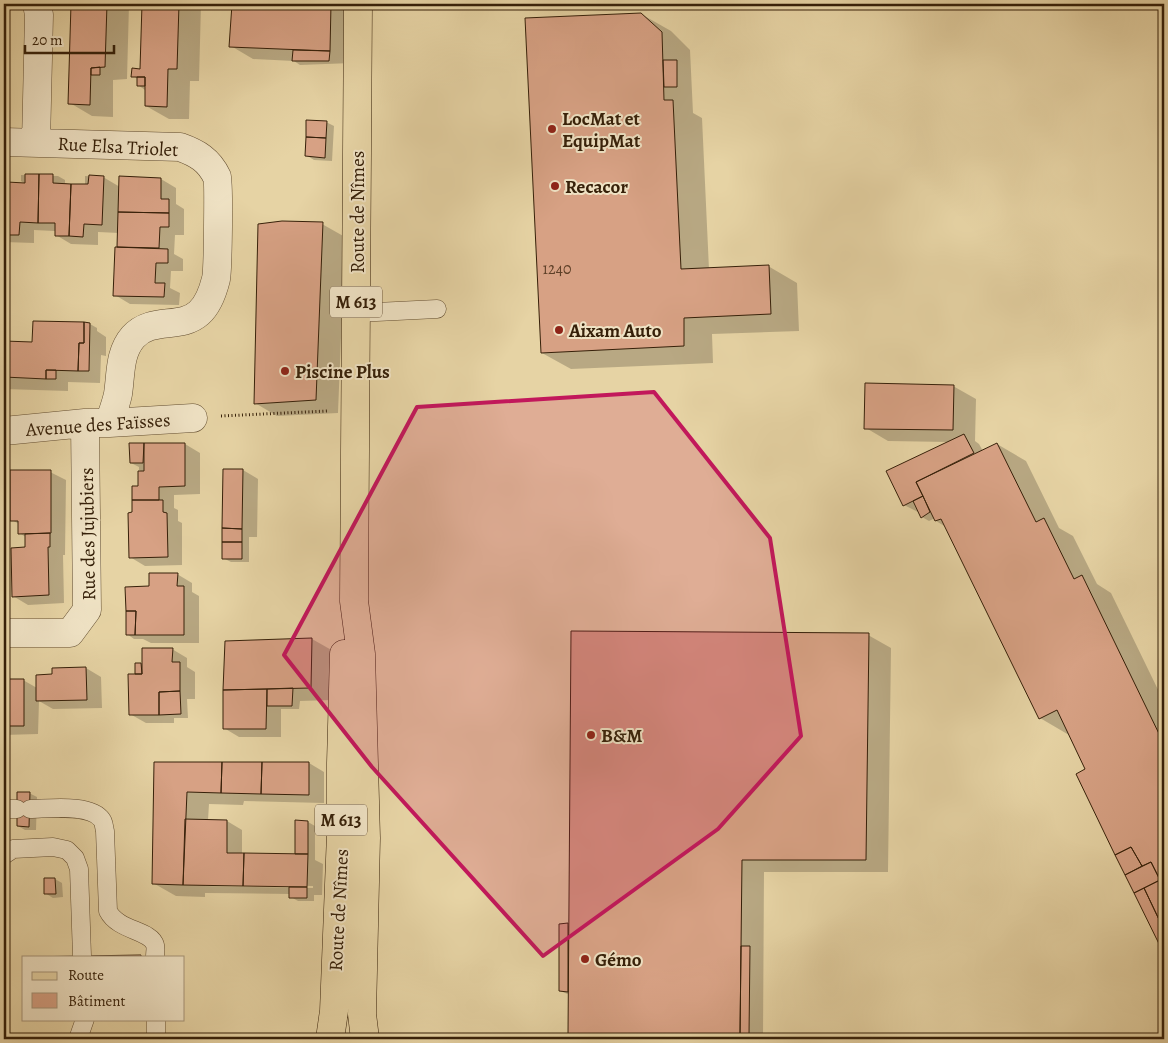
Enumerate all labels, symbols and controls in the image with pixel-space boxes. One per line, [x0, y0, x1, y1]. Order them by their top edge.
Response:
scale bar [25, 22, 114, 54]
text: 20 m [32, 30, 63, 50]
place label: LocMat et EquipMat [562, 106, 641, 154]
marker: LocMat et EquipMat [546, 123, 558, 135]
street label: Rue Elsa Triolet [57, 131, 179, 163]
street label: Route de Nîmes [345, 151, 371, 273]
place label: Recacor [565, 174, 628, 200]
marker: Recacor [549, 180, 561, 192]
house number: 1240 [543, 258, 571, 280]
road number: M 613 [330, 286, 382, 318]
place label: Aixam Auto [568, 318, 662, 344]
marker: Aixam Auto [553, 324, 565, 336]
place label: Piscine Plus [295, 359, 390, 385]
marker: Piscine Plus [279, 365, 291, 377]
street label: Avenue des Faïsses [24, 407, 171, 443]
street label: Rue des Jujubiers [74, 467, 102, 601]
place label: B&M [601, 723, 643, 749]
marker: B&M [585, 729, 597, 741]
road number: M 613 [315, 804, 367, 836]
street label: Route de Nîmes [323, 848, 355, 972]
place label: Gémo [595, 947, 642, 973]
marker: Gémo [579, 953, 591, 965]
legend [22, 956, 185, 1020]
text: Route [68, 965, 104, 985]
text: Bâtiment [68, 991, 126, 1011]

